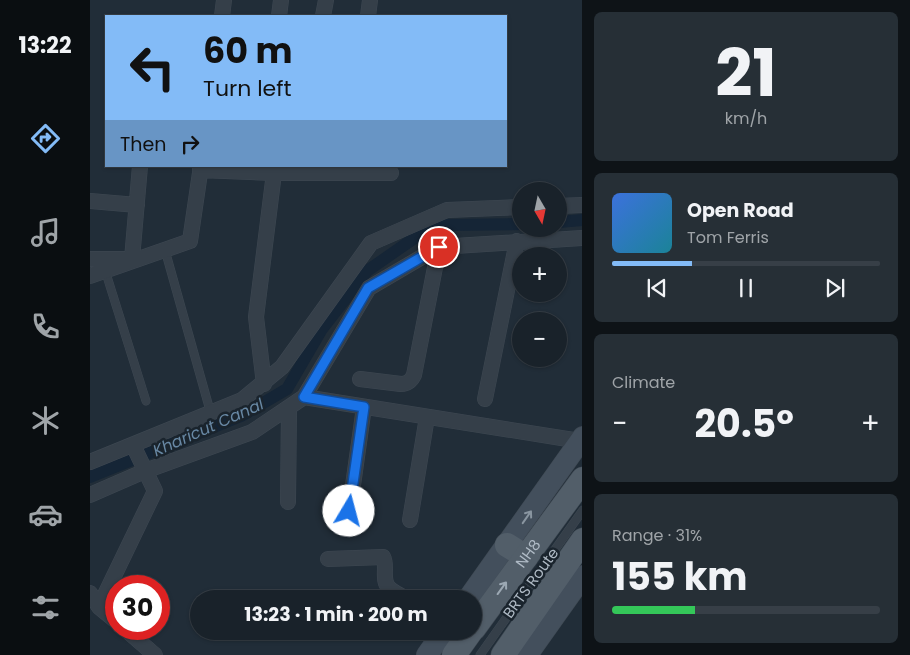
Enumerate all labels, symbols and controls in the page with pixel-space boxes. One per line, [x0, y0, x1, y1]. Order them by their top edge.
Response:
text: 60 m [203, 26, 293, 75]
text: 21 [715, 28, 777, 119]
text: 13:22 [19, 30, 71, 61]
icon: left [120, 35, 185, 100]
text: Turn left [203, 73, 291, 104]
text: km/h [725, 107, 767, 130]
icon: directions [28, 121, 63, 156]
icon: right [176, 130, 204, 158]
text: Then [120, 131, 166, 158]
north arrow [512, 182, 568, 238]
map controls [512, 182, 567, 367]
text: Open Road [687, 197, 794, 224]
icon: music [28, 215, 63, 250]
pin [418, 226, 460, 268]
text: Tom Ferris [687, 226, 769, 249]
icon: arrive [425, 233, 453, 261]
button: + [512, 247, 567, 302]
icon: previous [643, 274, 671, 302]
icon: pause [732, 274, 760, 302]
icon: next [821, 274, 849, 302]
icon: phone [28, 309, 63, 344]
button: − [512, 312, 567, 367]
text: Climate [612, 371, 675, 394]
water label: Kharicut Canal [149, 393, 267, 462]
text: 20.5° [694, 397, 794, 450]
icon: climate [28, 403, 63, 438]
text: − [612, 404, 627, 443]
text: + [861, 404, 880, 443]
position arrow [322, 484, 374, 536]
icon: car [28, 497, 63, 532]
one-way arrow [522, 510, 532, 524]
text: Range · 31% [612, 524, 702, 547]
street label: NH8 [510, 535, 545, 572]
street label: BRTS Route [498, 543, 563, 622]
text: 155 km [612, 550, 747, 603]
speed limit sign: 30 [105, 575, 170, 640]
one-way arrow [497, 582, 508, 596]
icon: filters [28, 590, 63, 625]
text: 13:23 · 1 min · 200 m [244, 601, 428, 628]

